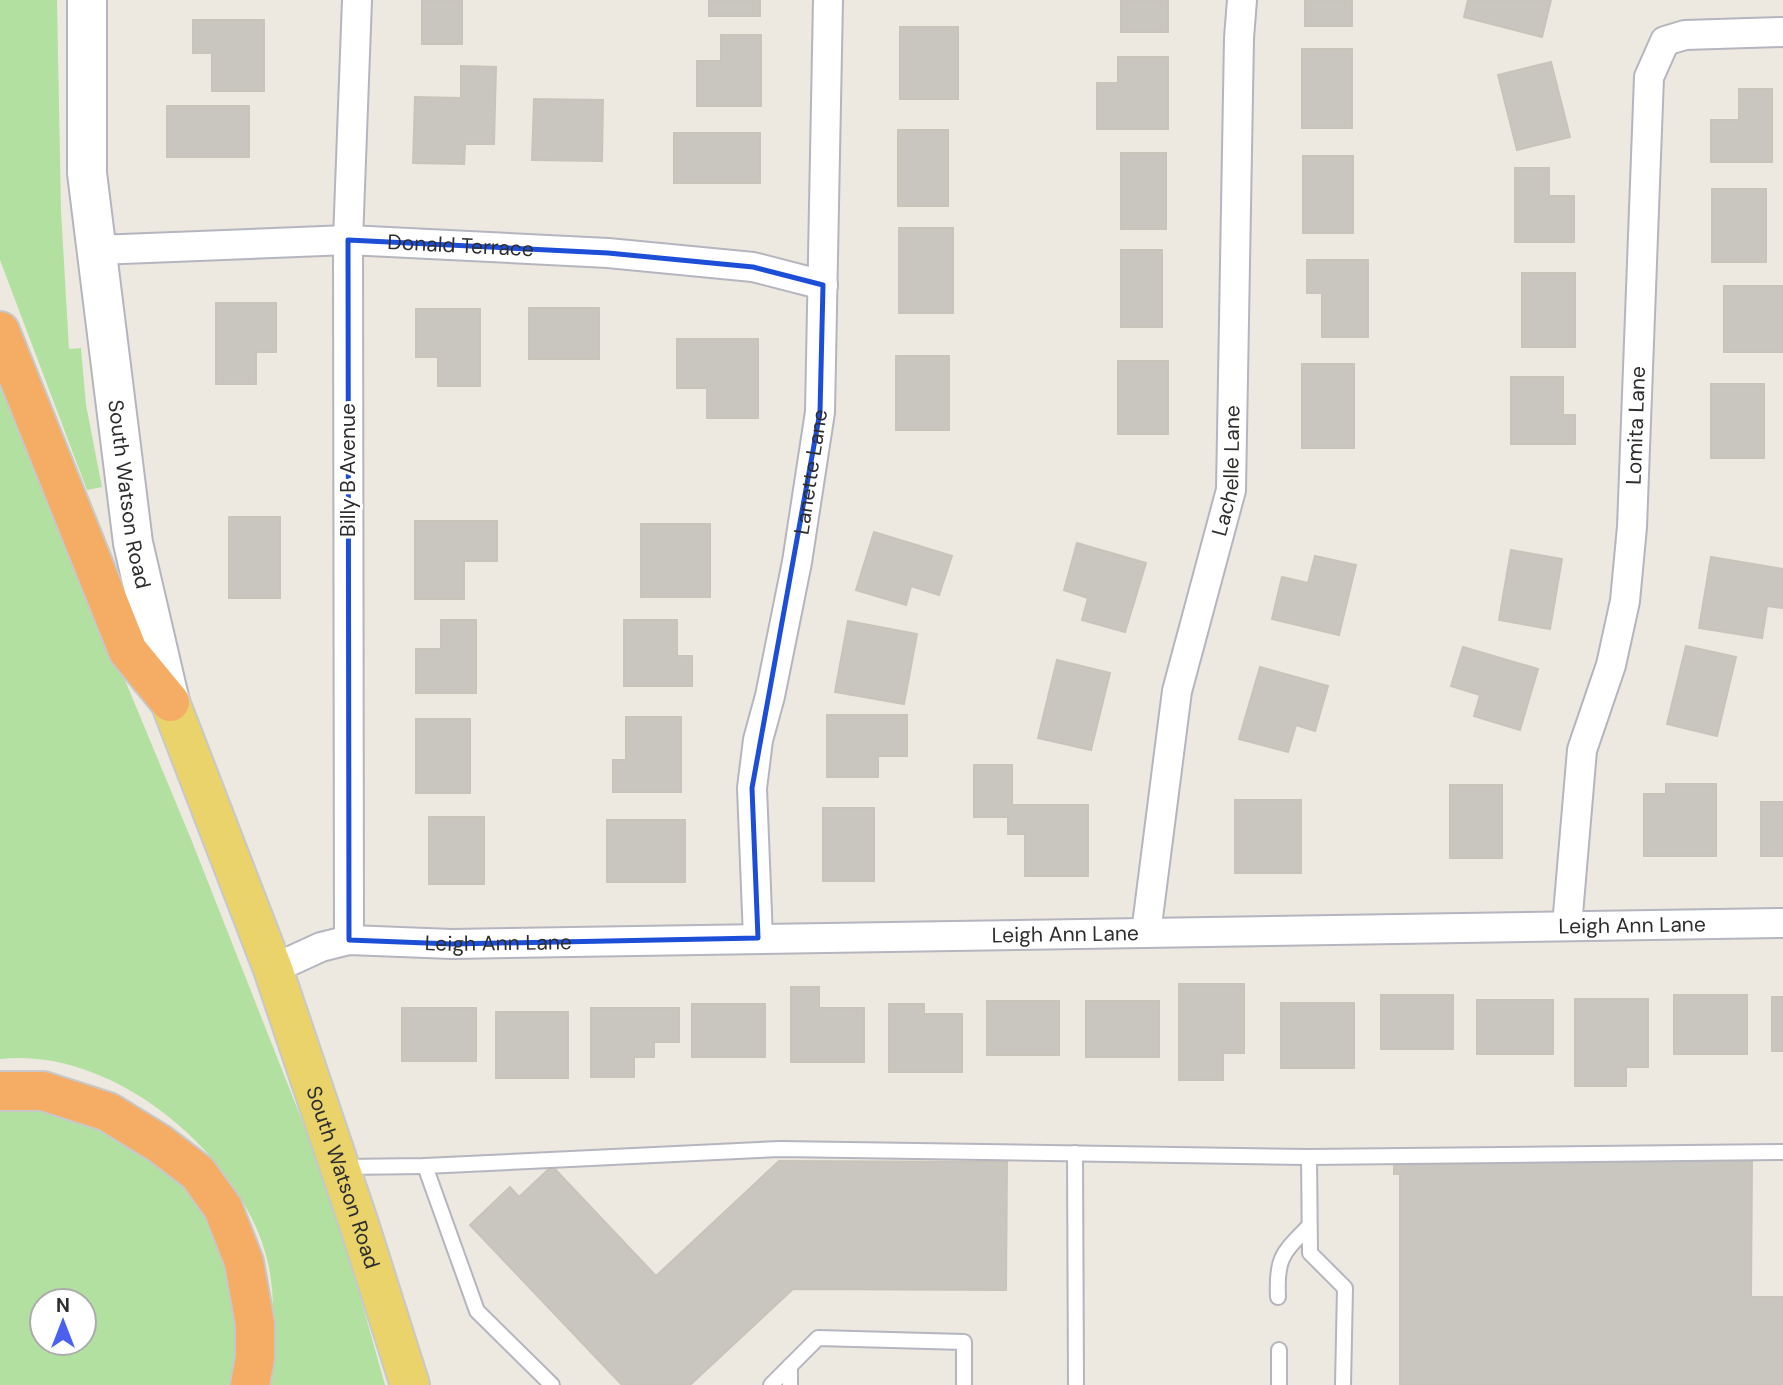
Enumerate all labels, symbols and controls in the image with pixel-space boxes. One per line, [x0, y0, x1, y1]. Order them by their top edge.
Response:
street label: Donald Terrace [387, 228, 535, 263]
street label: Lomita Lane [1620, 365, 1652, 485]
street label: South Watson Road [101, 398, 157, 592]
street label: Billy B Avenue [334, 403, 362, 537]
street label: Lachelle Lane [1205, 405, 1247, 539]
street label: Lanette Lane [787, 407, 834, 536]
street label: Leigh Ann Lane [1558, 910, 1706, 941]
street label: Leigh Ann Lane [991, 919, 1139, 949]
street label: Leigh Ann Lane [424, 928, 572, 958]
street label: South Watson Road [299, 1082, 386, 1272]
north arrow [28, 1287, 98, 1357]
text: N [56, 1293, 70, 1318]

